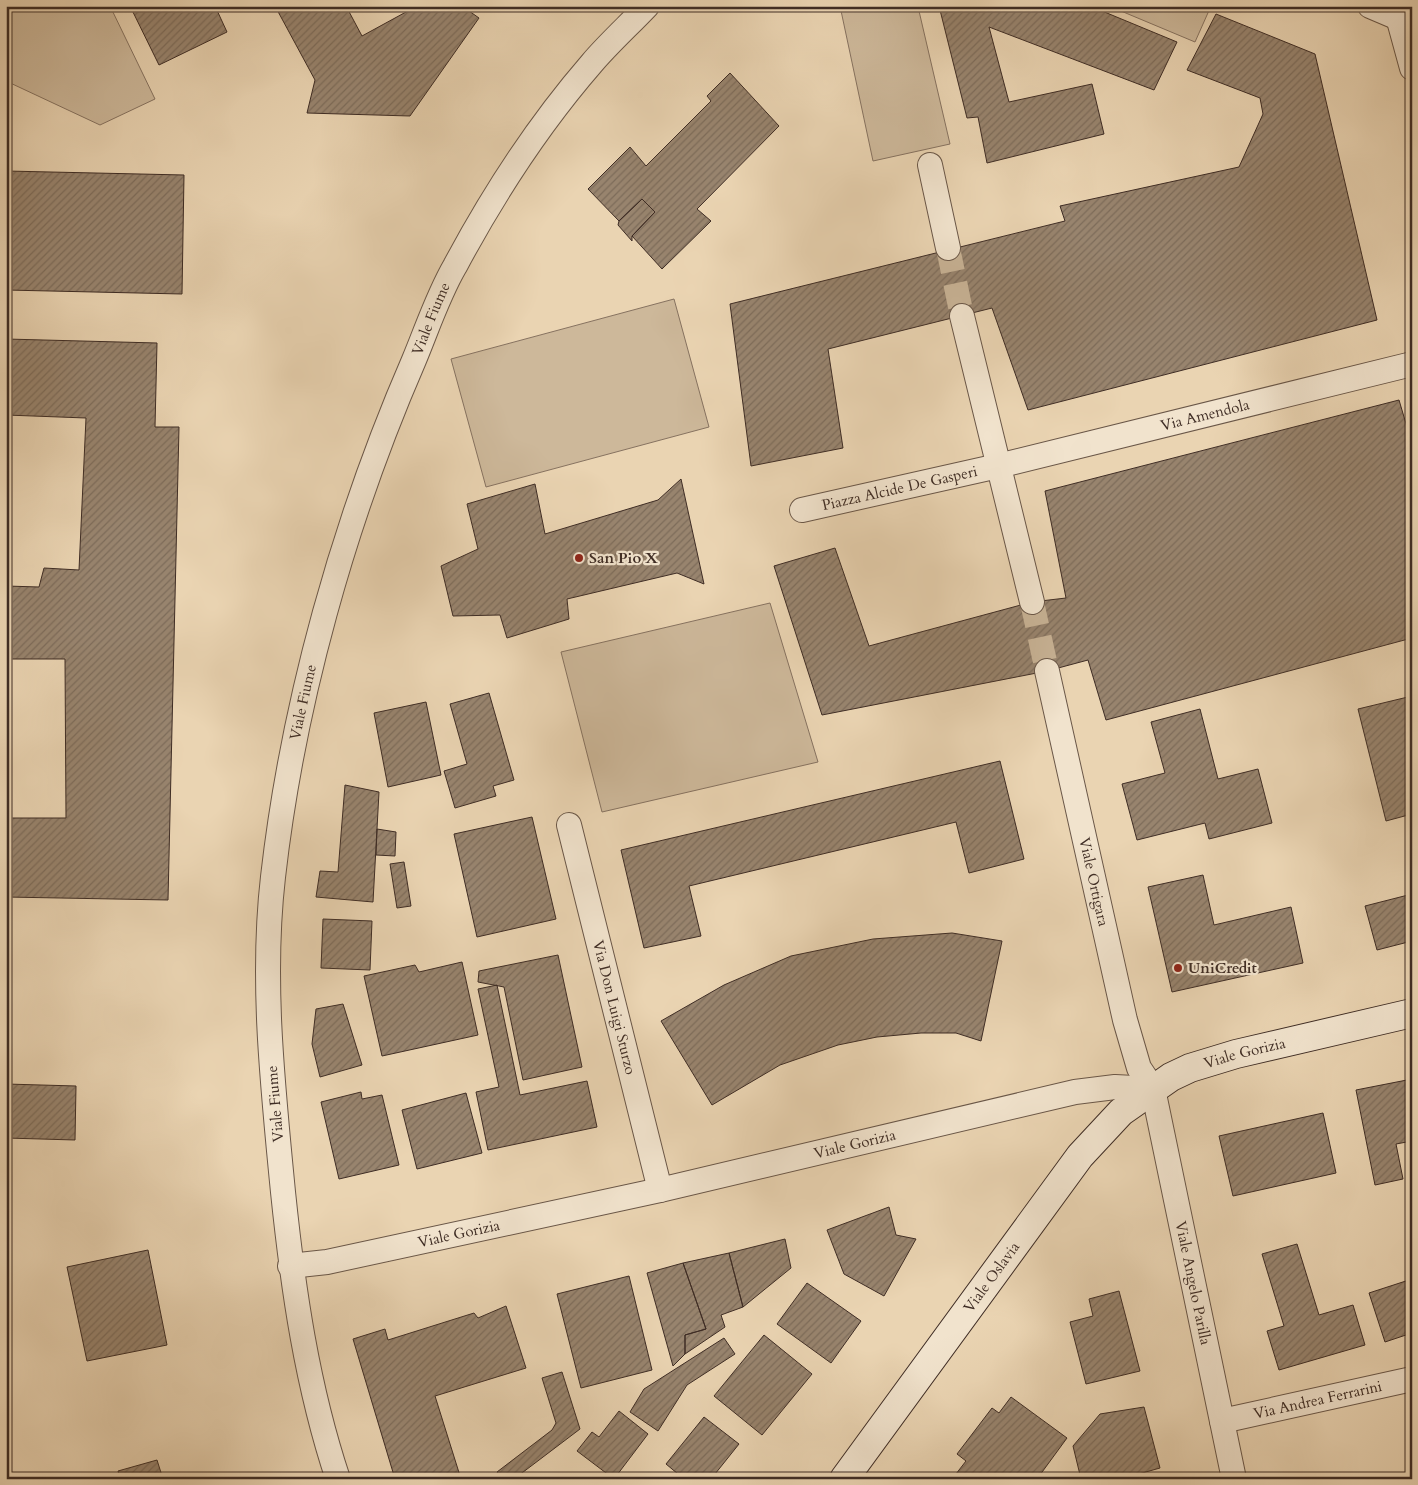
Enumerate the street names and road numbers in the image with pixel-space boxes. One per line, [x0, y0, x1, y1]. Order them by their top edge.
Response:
street label: Viale Fiume [407, 279, 455, 358]
street label: Via Amendola [1158, 394, 1252, 436]
street label: Piazza Alcide De Gasperi [820, 461, 979, 515]
street label: Viale Fiume [285, 662, 321, 742]
street label: Viale Ortigara [1074, 835, 1114, 929]
street label: Via Don Luigi Sturzo [588, 938, 641, 1077]
street label: Viale Gorizia [1201, 1033, 1288, 1073]
street label: Viale Fiume [262, 1065, 288, 1143]
street label: Viale Gorizia [812, 1125, 898, 1163]
street label: Viale Gorizia [416, 1215, 502, 1252]
street label: Viale Angelo Parilla [1171, 1219, 1216, 1347]
street label: Viale Oslavia [959, 1237, 1024, 1317]
street label: Via Andrea Ferrarini [1252, 1376, 1384, 1424]

